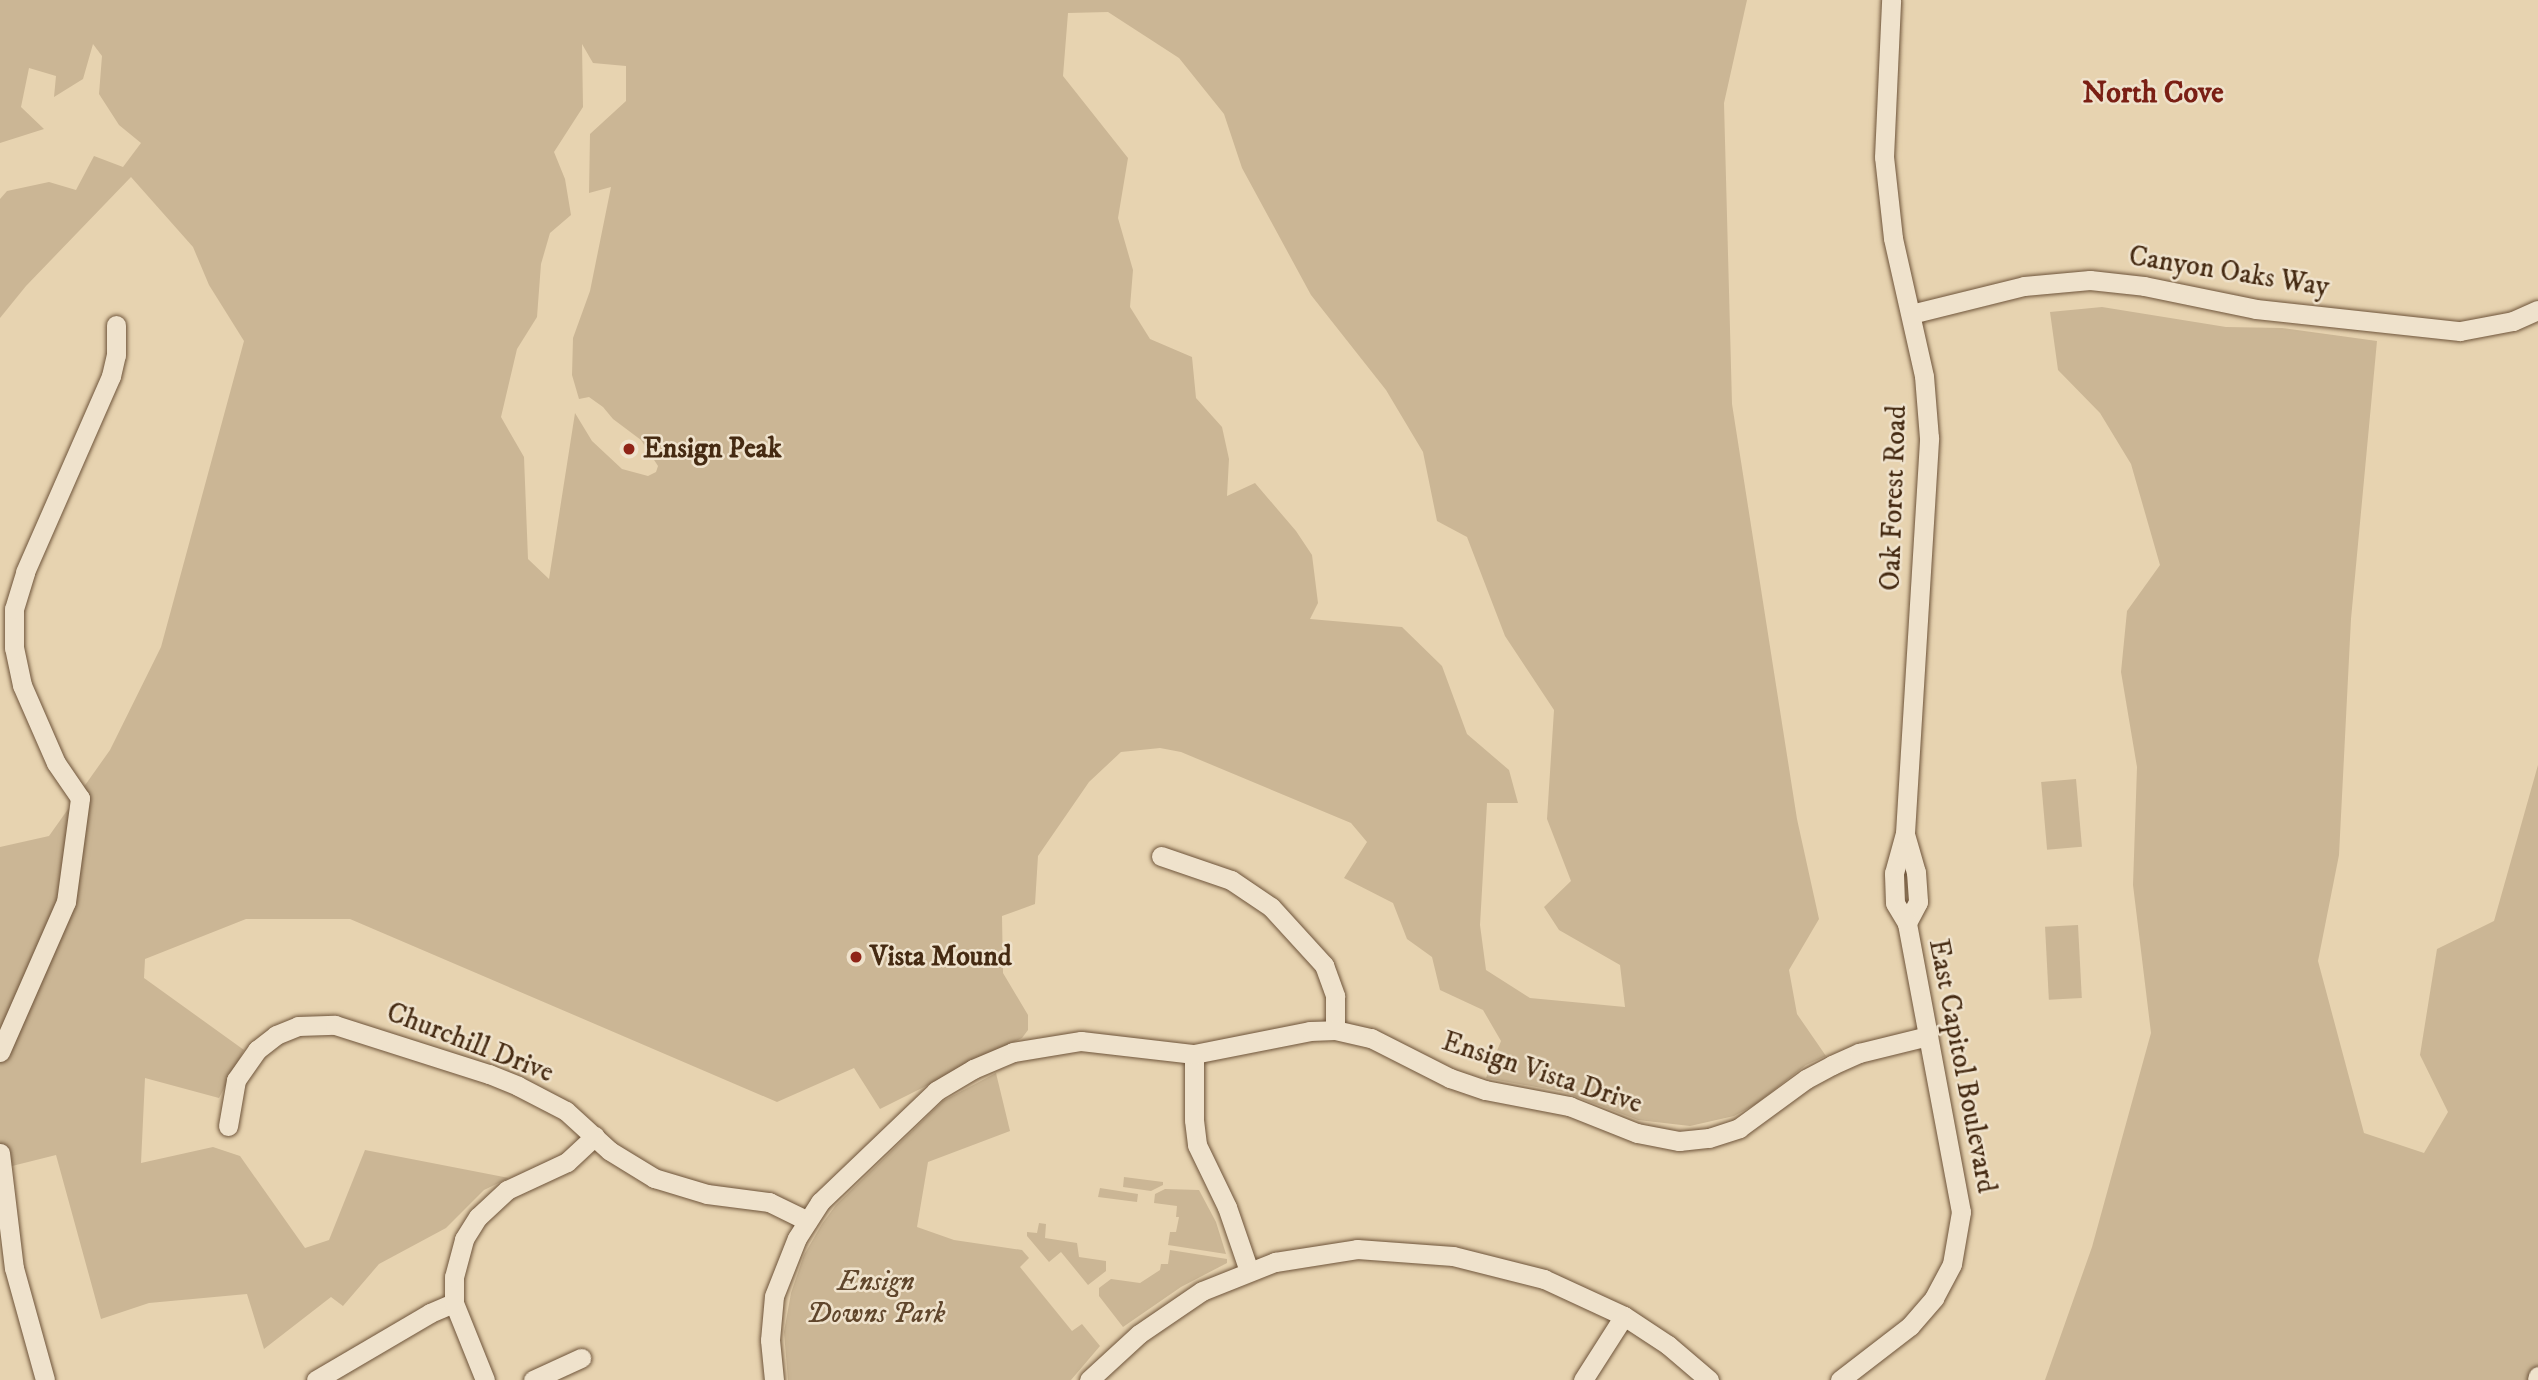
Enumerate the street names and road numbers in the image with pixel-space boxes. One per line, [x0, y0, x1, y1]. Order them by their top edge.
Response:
street label: Canyon Oaks Way [2126, 240, 2332, 304]
street label: Oak Forest Road [1874, 405, 1914, 591]
street label: East Capitol Boulevard [1921, 936, 2003, 1196]
street label: Churchill Drive [382, 996, 558, 1090]
street label: Ensign Vista Drive [1438, 1025, 1646, 1121]

